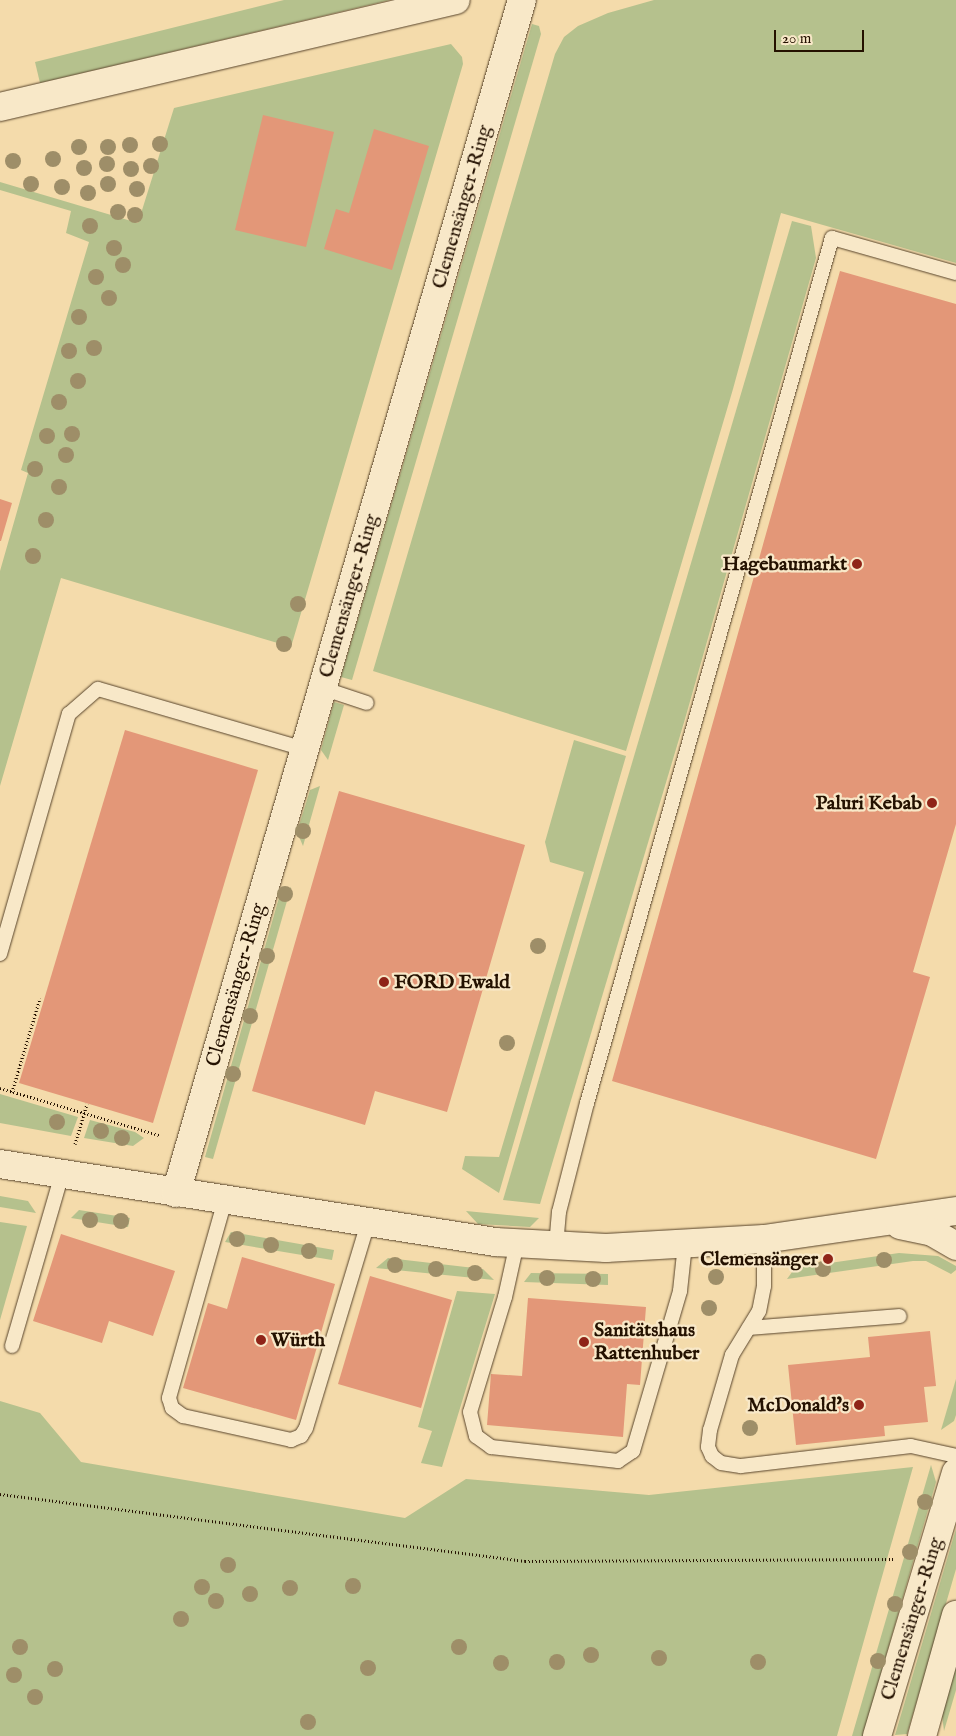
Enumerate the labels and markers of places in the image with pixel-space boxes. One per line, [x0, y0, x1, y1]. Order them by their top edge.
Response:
place label: Hagebaumarkt [723, 552, 847, 576]
marker: Hagebaumarkt [851, 558, 863, 570]
place label: Paluri Kebab [815, 791, 922, 815]
marker: Paluri Kebab [926, 797, 938, 809]
place label: FORD Ewald [394, 970, 510, 994]
marker: FORD Ewald [378, 976, 390, 988]
place label: Clemensänger [700, 1247, 818, 1271]
marker: Clemensänger [822, 1253, 834, 1265]
place label: Sanitätshaus Rattenhuber [594, 1318, 699, 1365]
place label: Würth [271, 1328, 325, 1352]
marker: Würth [255, 1334, 267, 1346]
marker: Sanitätshaus Rattenhuber [578, 1336, 590, 1348]
place label: McDonald's [747, 1393, 849, 1417]
marker: McDonald's [853, 1399, 865, 1411]

